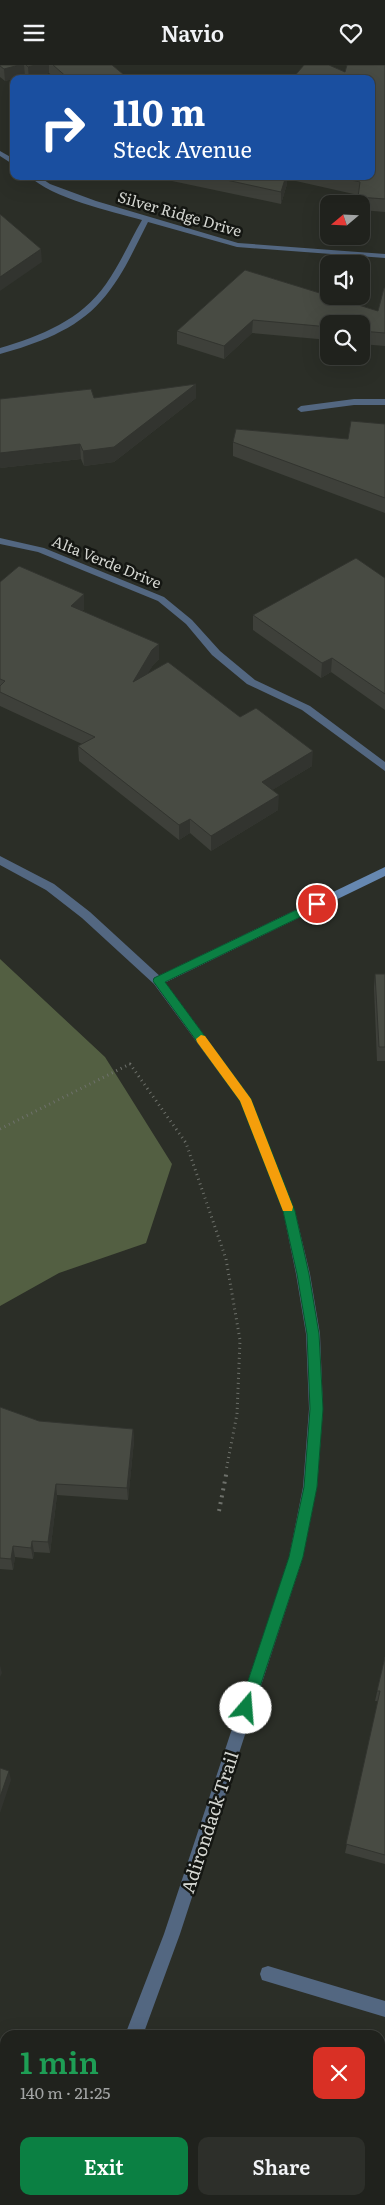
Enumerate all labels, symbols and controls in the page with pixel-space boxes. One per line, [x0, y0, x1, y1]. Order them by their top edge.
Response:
text: Navio [161, 16, 224, 49]
icon: menu [20, 19, 48, 47]
icon: heart [337, 19, 365, 47]
text: 110 m [113, 85, 205, 137]
icon: right [30, 95, 95, 160]
text: Steck Avenue [113, 132, 252, 165]
street label: Silver Ridge Drive [115, 184, 245, 242]
north arrow [320, 195, 370, 245]
map controls [320, 195, 370, 365]
button: sound [320, 255, 370, 305]
button: search [320, 315, 370, 365]
street label: Alta Verde Drive [49, 529, 165, 594]
pin [296, 883, 338, 925]
icon: arrive [303, 890, 331, 918]
position arrow [219, 1681, 271, 1733]
street label: Adirondack Trail [173, 1748, 245, 1896]
text: 1 min [20, 2039, 99, 2083]
button: close [313, 2047, 365, 2099]
text: 140 m · 21:25 [20, 2080, 110, 2104]
button: Exit [20, 2137, 188, 2195]
button: Share [198, 2137, 365, 2195]

